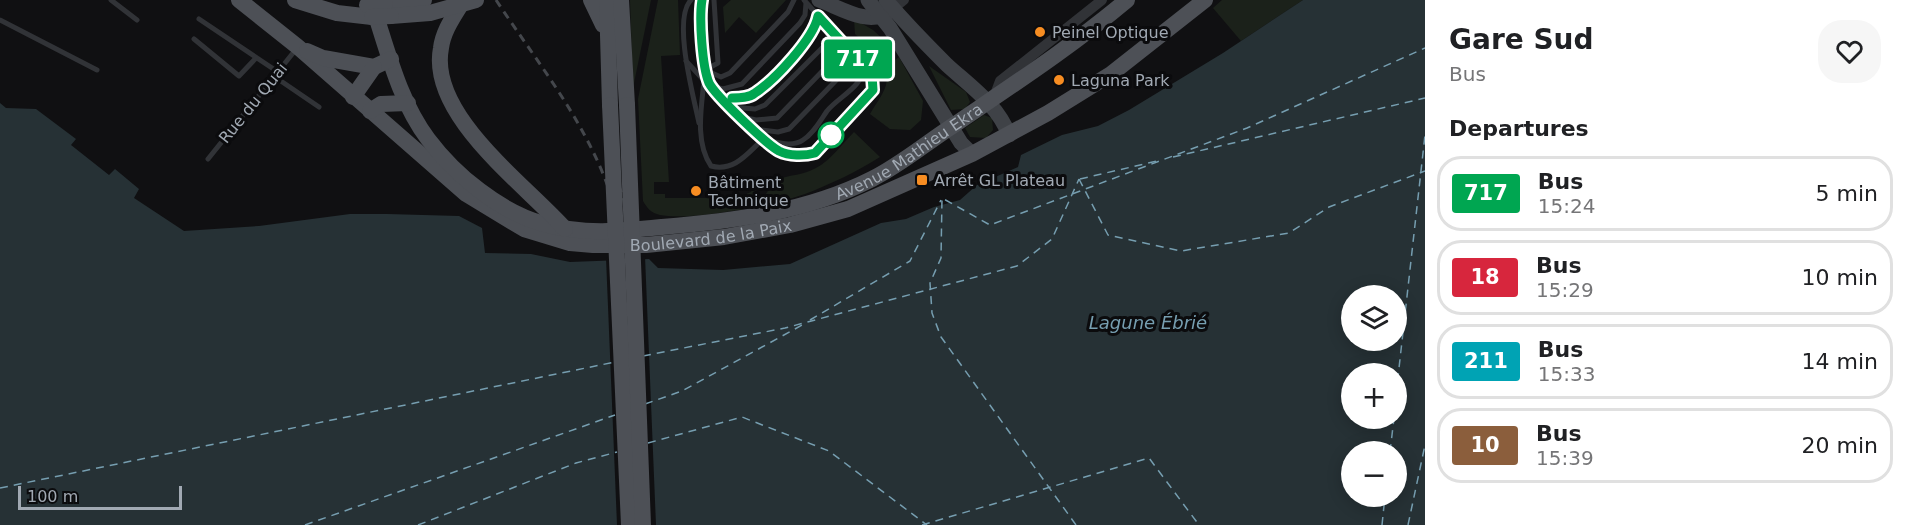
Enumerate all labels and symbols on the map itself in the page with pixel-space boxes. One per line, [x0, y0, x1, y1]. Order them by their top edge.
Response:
place label: Peinel Optique [1052, 23, 1169, 42]
marker: Peinel Optique [1033, 25, 1047, 39]
line badge: 717 [824, 40, 892, 78]
street label: Rue du Quai [215, 59, 291, 147]
place label: Laguna Park [1071, 71, 1170, 90]
marker: Laguna Park [1052, 73, 1066, 87]
street label: Avenue Mathieu Ekra [832, 99, 986, 204]
unlabelled marker [818, 122, 844, 148]
place label: Arrêt GL Plateau [934, 171, 1065, 190]
place label: Bâtiment Technique [707, 173, 789, 210]
marker: Arrêt GL Plateau [915, 173, 929, 187]
marker: Bâtiment Technique [689, 184, 703, 198]
street label: Boulevard de la Paix [630, 215, 793, 255]
water label: Lagune Ébrié [1089, 312, 1207, 333]
scale bar [18, 483, 182, 510]

